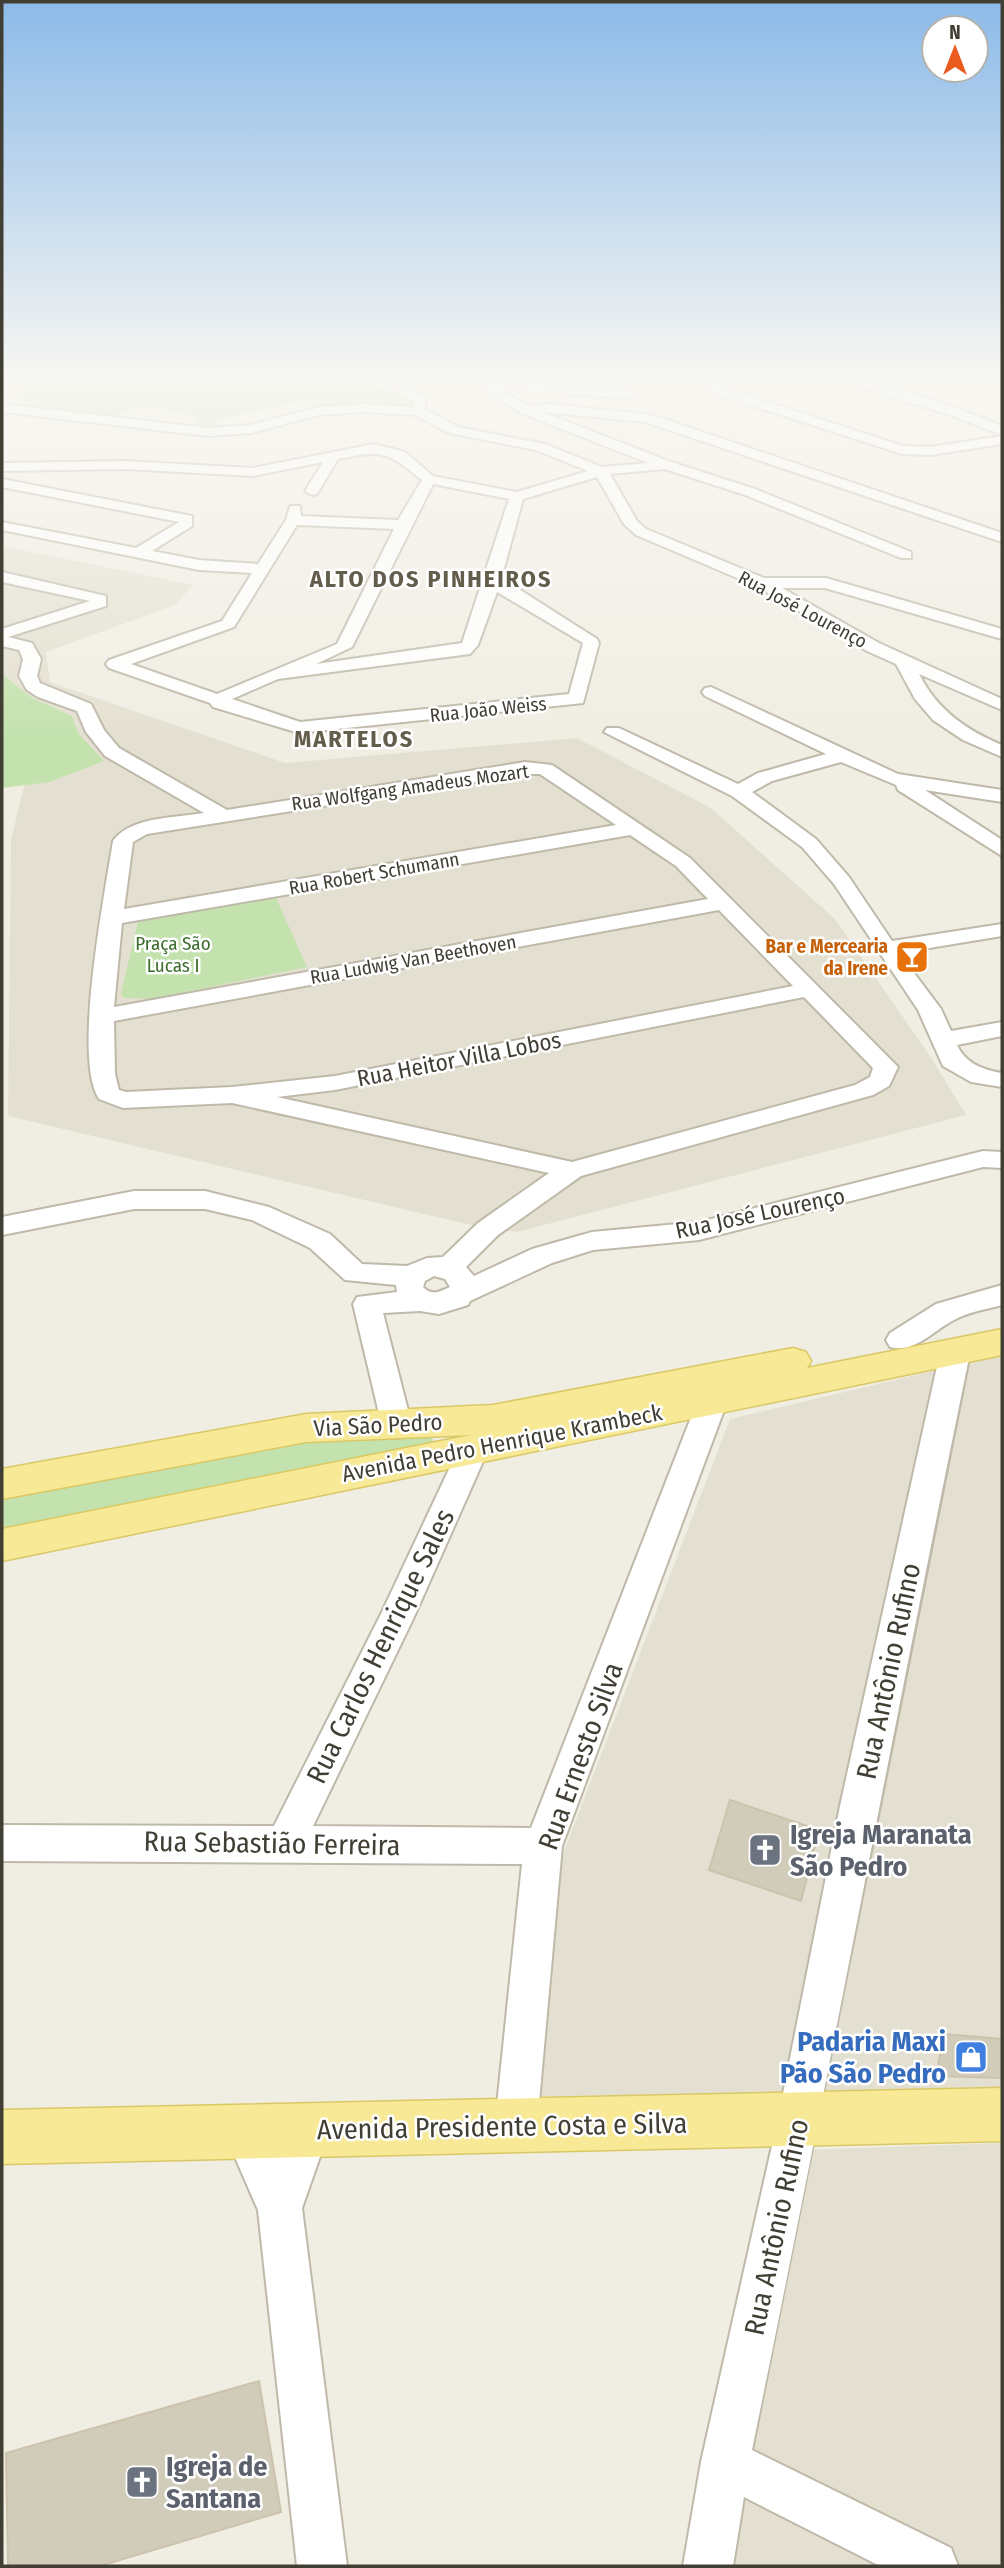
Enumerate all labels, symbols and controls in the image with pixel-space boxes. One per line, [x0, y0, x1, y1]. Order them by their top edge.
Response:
north arrow [920, 14, 990, 84]
text: N [949, 21, 961, 44]
district label: ALTO DOS PINHEIROS [309, 565, 552, 593]
street label: Rua José Lourenço [734, 566, 871, 653]
street label: Rua João Weiss [429, 692, 547, 727]
district label: MARTELOS [294, 725, 414, 753]
street label: Rua Wolfgang Amadeus Mozart [290, 759, 531, 816]
street label: Rua Robert Schumann [287, 847, 461, 900]
street label: Rua Ludwig Van Beethoven [308, 930, 518, 989]
park label: Praça São Lucas I [135, 932, 211, 977]
place label: Bar e Mercearia da Irene [766, 935, 888, 980]
bar icon: Bar e Mercearia da Irene [893, 938, 931, 976]
street label: Rua Heitor Villa Lobos [355, 1025, 564, 1093]
street label: Rua José Lourenço [673, 1181, 847, 1245]
street label: Avenida Pedro Henrique Krambeck [340, 1398, 665, 1488]
street label: Via São Pedro [313, 1408, 443, 1442]
street label: Rua Carlos Henrique Sales [300, 1504, 461, 1789]
street label: Rua Antônio Rufino [849, 1560, 928, 1782]
street label: Rua Ernesto Silva [531, 1658, 630, 1854]
place label: Igreja Maranata São Pedro [790, 1818, 972, 1883]
street label: Rua Sebastião Ferreira [143, 1825, 401, 1862]
church icon: Igreja Maranata São Pedro [746, 1831, 784, 1869]
place label: Padaria Maxi Pão São Pedro [780, 2025, 946, 2090]
shop icon: Padaria Maxi Pão São Pedro [952, 2038, 990, 2076]
street label: Avenida Presidente Costa e Silva [316, 2107, 688, 2146]
street label: Rua Antônio Rufino [737, 2116, 816, 2338]
place label: Igreja de Santana [166, 2450, 268, 2515]
church icon: Igreja de Santana [123, 2463, 161, 2501]

